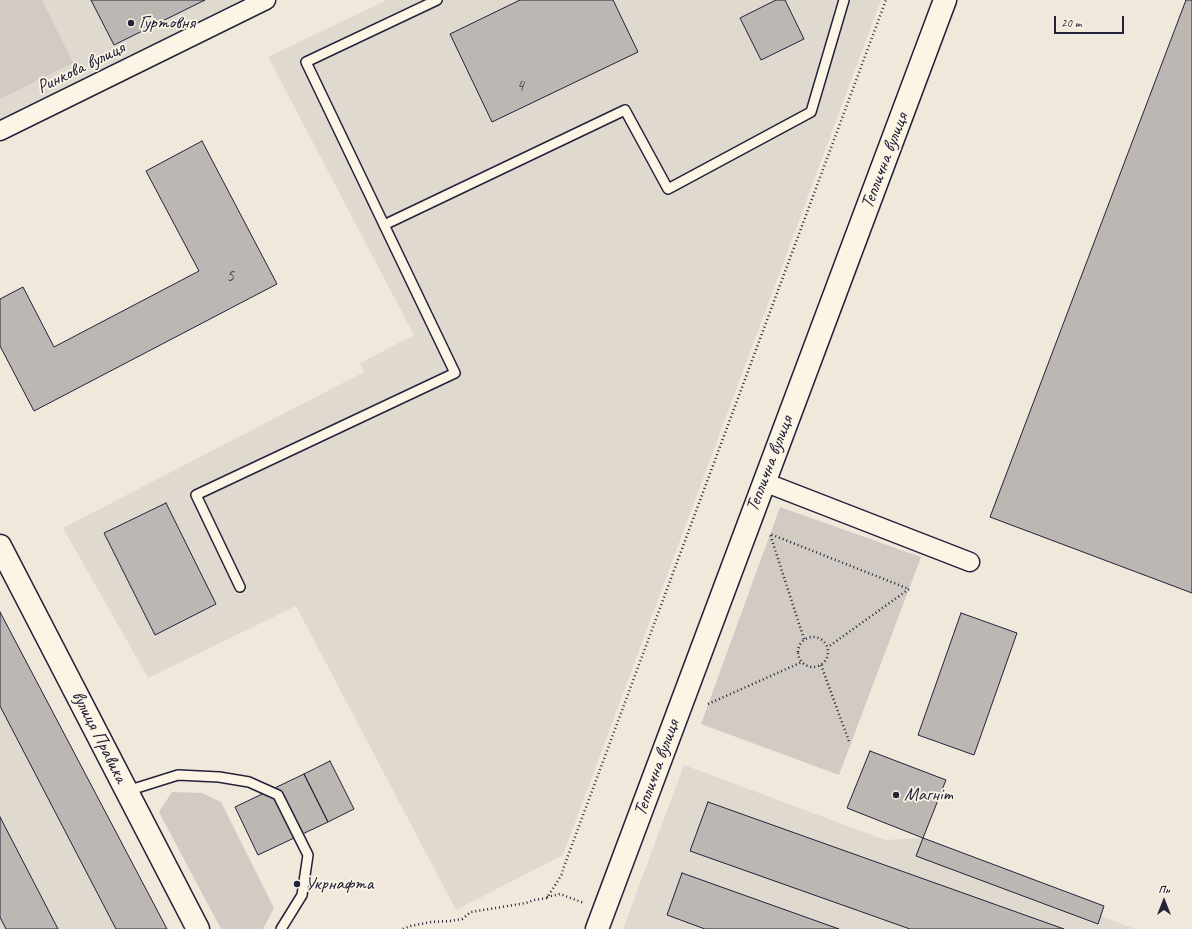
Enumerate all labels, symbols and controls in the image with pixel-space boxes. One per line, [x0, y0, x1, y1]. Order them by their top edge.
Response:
scale bar [1056, 8, 1126, 34]
place label: Гуртовня [139, 12, 195, 34]
text: 20 m [1061, 15, 1081, 31]
marker: Гуртовня [126, 18, 136, 28]
street label: Ринкова вулиця [33, 37, 129, 99]
house number: 4 [516, 77, 524, 97]
street label: Теплична вулиця [856, 110, 914, 212]
house number: 5 [226, 267, 234, 287]
street label: Теплична вулиця [741, 413, 799, 515]
street label: вулиця Правика [66, 687, 132, 787]
street label: Теплична вулиця [629, 717, 685, 819]
place label: Магніт [904, 784, 952, 806]
marker: Магніт [891, 790, 901, 800]
place label: Укрнафта [305, 873, 373, 895]
marker: Укрнафта [292, 879, 302, 889]
north arrow [1144, 881, 1184, 921]
text: Пн [1158, 882, 1170, 896]

